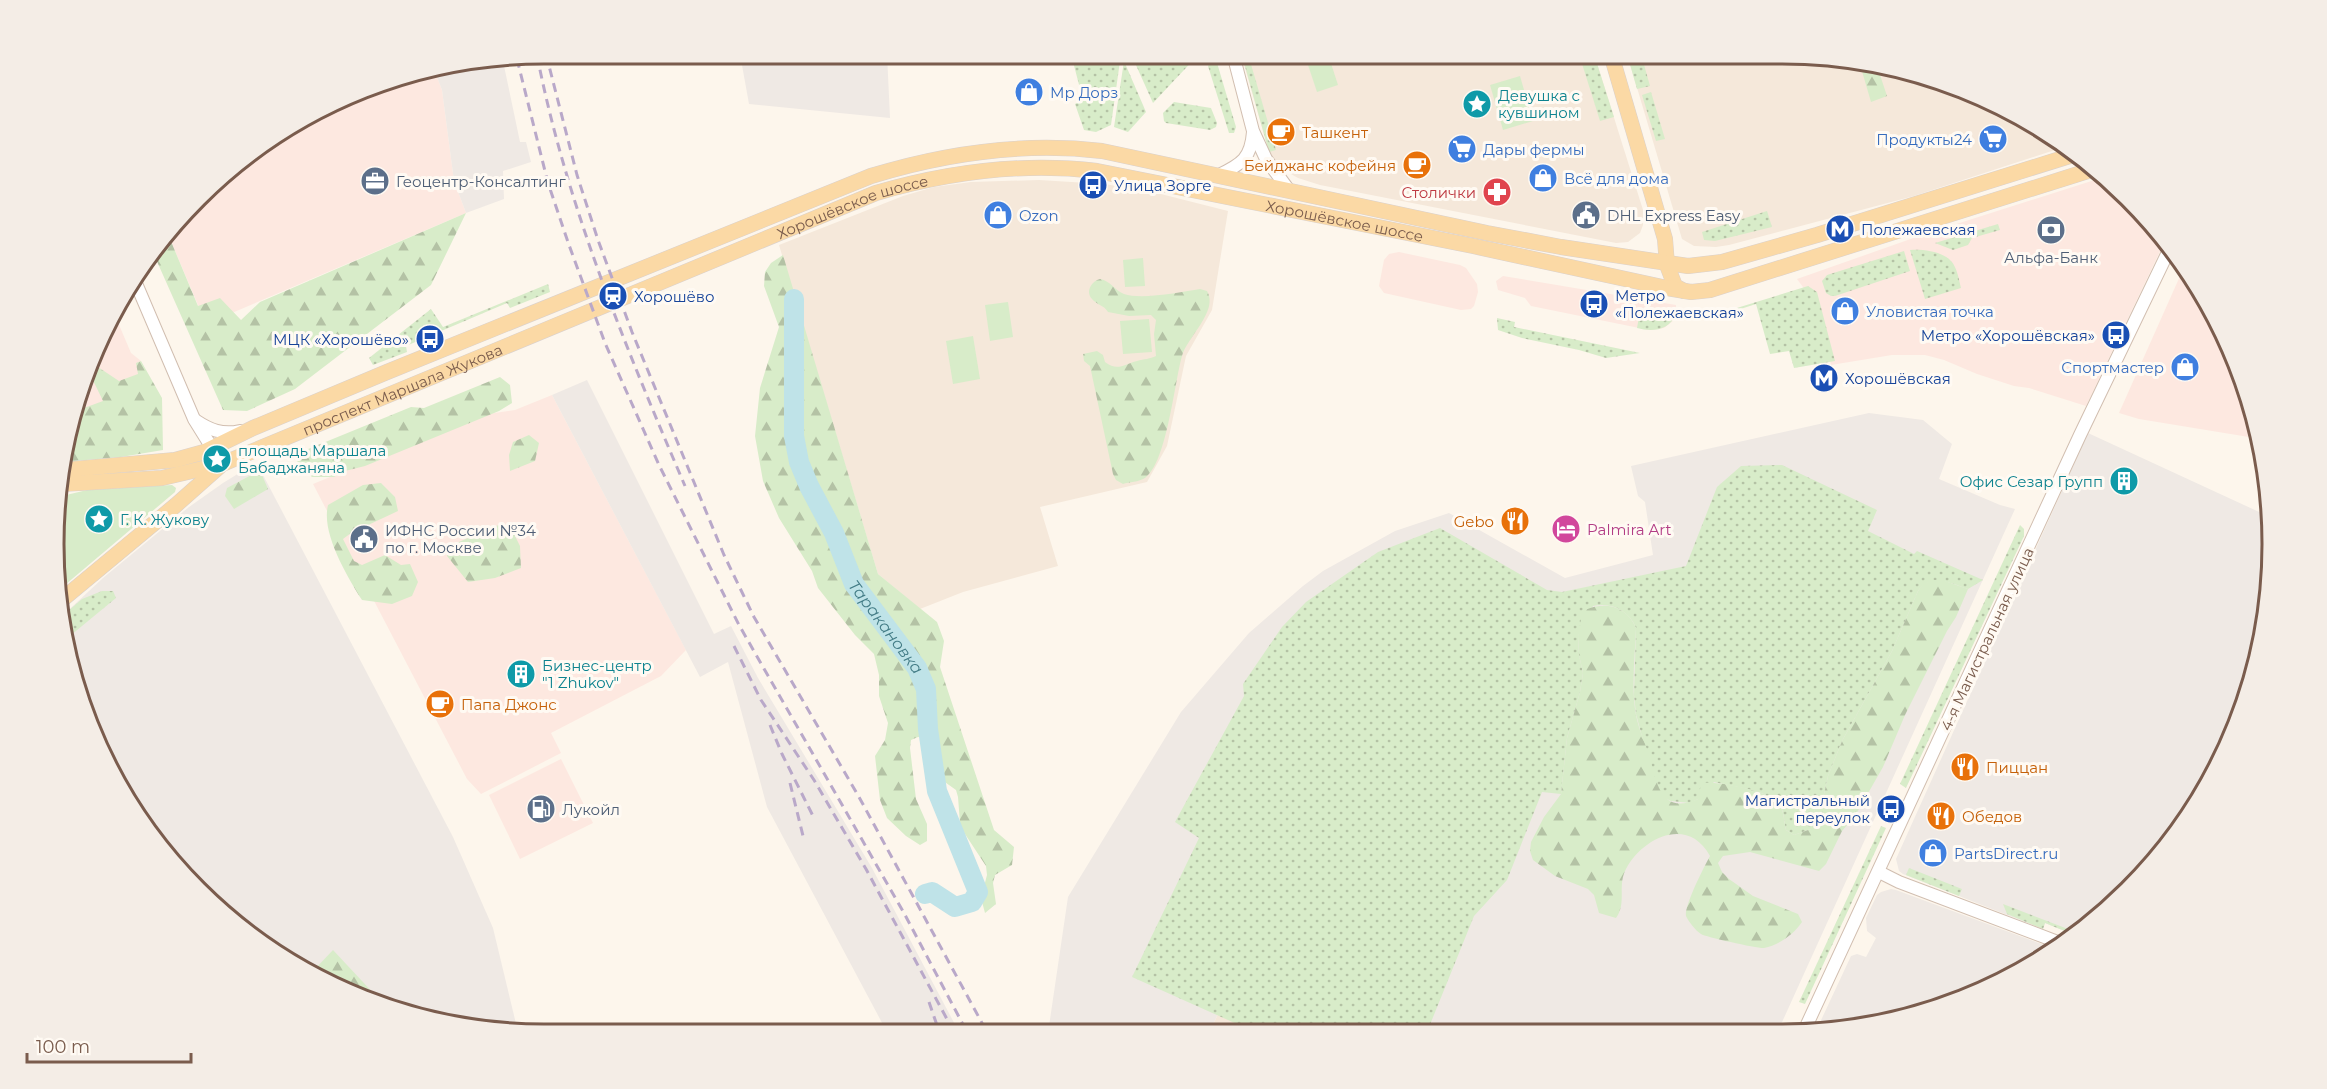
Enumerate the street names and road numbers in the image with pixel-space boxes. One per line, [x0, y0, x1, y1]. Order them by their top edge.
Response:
street label: Хорошёвское шоссе [774, 171, 930, 243]
street label: Хорошёвское шоссе [1264, 195, 1425, 245]
street label: проспект Маршала Жукова [299, 339, 505, 439]
street label: 4-я Магистральная улица [1936, 544, 2038, 734]

